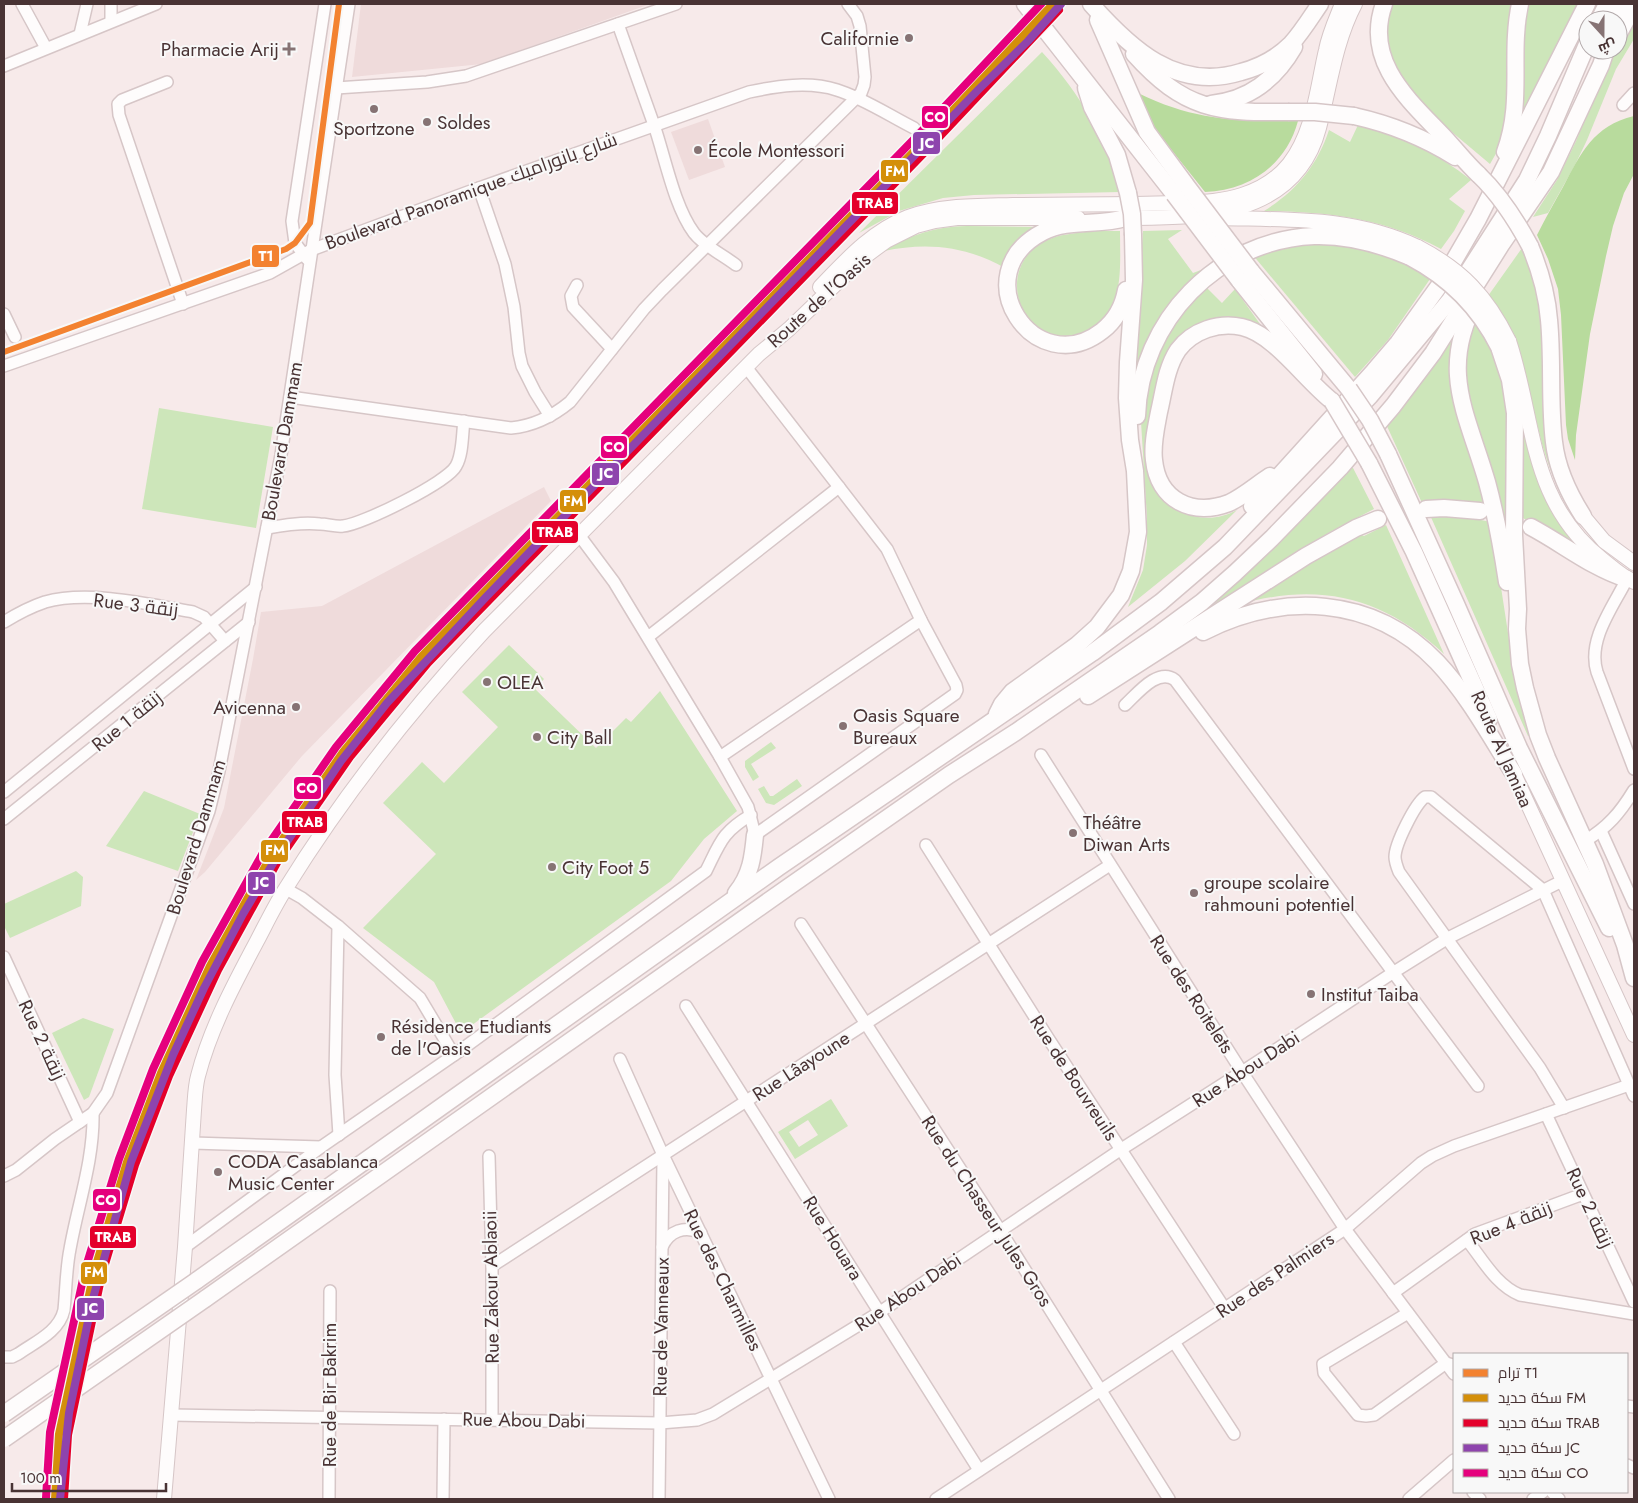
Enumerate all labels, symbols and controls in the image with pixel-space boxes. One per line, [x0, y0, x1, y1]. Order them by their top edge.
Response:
north arrow [1578, 10, 1628, 60]
place label: Californie [821, 25, 899, 52]
marker: Californie [903, 32, 915, 44]
text: ش [1596, 35, 1620, 60]
place label: Pharmacie Arij [161, 36, 279, 63]
marker: Pharmacie Arij [283, 43, 295, 55]
marker: Sportzone [368, 103, 380, 115]
line badge: CO [921, 105, 949, 129]
text: CO [924, 107, 946, 127]
place label: Soldes [437, 109, 491, 136]
place label: Sportzone [333, 115, 415, 142]
marker: Soldes [421, 116, 433, 128]
street label: Boulevard Panoramique شارع بانوراميك [321, 125, 621, 257]
line badge: JC [912, 131, 941, 155]
text: JC [917, 133, 934, 153]
place label: École Montessori [708, 137, 845, 164]
marker: École Montessori [692, 144, 704, 156]
line badge: FM [880, 159, 909, 183]
text: FM [885, 161, 905, 181]
line badge: TRAB [851, 191, 899, 215]
text: TRAB [857, 193, 893, 213]
line badge: T1 [251, 244, 280, 268]
text: T1 [259, 246, 273, 266]
street label: Route de l'Oasis [761, 246, 877, 354]
street label: Boulevard Dammam [255, 359, 309, 523]
line badge: CO [600, 435, 628, 459]
text: CO [603, 437, 625, 457]
line badge: JC [591, 462, 620, 486]
text: JC [596, 463, 613, 483]
line badge: FM [559, 489, 587, 513]
text: FM [563, 491, 583, 511]
line badge: TRAB [531, 520, 579, 544]
text: TRAB [537, 522, 573, 542]
street label: Rue 3 زنقة [92, 586, 180, 624]
place label: OLEA [497, 669, 544, 696]
marker: OLEA [481, 676, 493, 688]
street label: Rue 1 زنقة [86, 684, 168, 758]
street label: Route Al Jamiaa [1464, 686, 1540, 812]
place label: Avicenna [213, 694, 286, 721]
marker: Avicenna [290, 701, 302, 713]
place label: Oasis Square Bureaux [853, 702, 960, 751]
marker: Oasis Square Bureaux [837, 720, 849, 732]
place label: City Ball [547, 724, 612, 751]
marker: City Ball [531, 731, 543, 743]
street label: Boulevard Dammam [160, 756, 232, 918]
line badge: CO [293, 776, 322, 800]
text: CO [296, 778, 318, 798]
place label: Théâtre Diwan Arts [1083, 809, 1170, 858]
line badge: TRAB [281, 810, 328, 834]
text: TRAB [287, 812, 323, 832]
marker: Théâtre Diwan Arts [1067, 827, 1079, 839]
line badge: FM [260, 839, 289, 863]
text: FM [265, 840, 285, 860]
place label: City Foot 5 [562, 854, 649, 881]
marker: City Foot 5 [546, 861, 558, 873]
place label: groupe scolaire rahmouni potentiel [1204, 869, 1355, 918]
line badge: JC [247, 871, 276, 895]
text: JC [252, 872, 269, 892]
marker: groupe scolaire rahmouni potentiel [1188, 887, 1200, 899]
street label: Rue des Roitelets [1143, 929, 1241, 1059]
place label: Institut Taiba [1321, 981, 1419, 1008]
marker: Institut Taiba [1305, 988, 1317, 1000]
street label: Rue 2 زنقة [12, 995, 72, 1085]
street label: Rue de Bouvreuils [1023, 1010, 1125, 1146]
place label: Résidence Etudiants de l'Oasis [391, 1013, 552, 1062]
street label: Rue Lâayoune [747, 1024, 855, 1108]
street label: Rue Abou Dabi [1187, 1024, 1305, 1114]
marker: Résidence Etudiants de l'Oasis [375, 1031, 387, 1043]
street label: Rue du Chasseur Jules Gros [915, 1110, 1059, 1312]
place label: CODA Casablanca Music Center [228, 1148, 378, 1197]
street label: Rue 2 زنقة [1560, 1163, 1620, 1253]
marker: CODA Casablanca Music Center [212, 1166, 224, 1178]
line badge: CO [92, 1188, 121, 1212]
text: CO [95, 1190, 117, 1210]
street label: Rue Houara [796, 1191, 870, 1285]
street label: Rue 4 زنقة [1466, 1194, 1556, 1252]
street label: Rue des Charmilles [677, 1205, 769, 1356]
street label: Rue Zakour Ablaoii [476, 1210, 506, 1364]
line badge: TRAB [89, 1225, 137, 1249]
street label: Rue des Palmiers [1211, 1225, 1340, 1325]
text: TRAB [95, 1227, 131, 1247]
street label: Rue Abou Dabi [849, 1246, 967, 1338]
street label: Rue de Vanneaux [646, 1257, 676, 1397]
line badge: FM [80, 1261, 108, 1285]
text: FM [84, 1262, 104, 1282]
line badge: JC [76, 1297, 105, 1321]
text: JC [81, 1298, 98, 1318]
street label: Rue de Bir Bakrim [316, 1323, 343, 1467]
legend [1453, 1353, 1628, 1493]
text: ترام T1 [1498, 1362, 1538, 1384]
text: سكة حديد FM [1498, 1387, 1586, 1409]
street label: Rue Abou Dabi [462, 1405, 586, 1435]
text: سكة حديد TRAB [1498, 1412, 1600, 1434]
text: سكة حديد JC [1498, 1437, 1580, 1459]
scale bar [12, 1460, 166, 1492]
text: سكة حديد CO [1498, 1462, 1589, 1484]
text: 100 m [20, 1467, 61, 1489]

